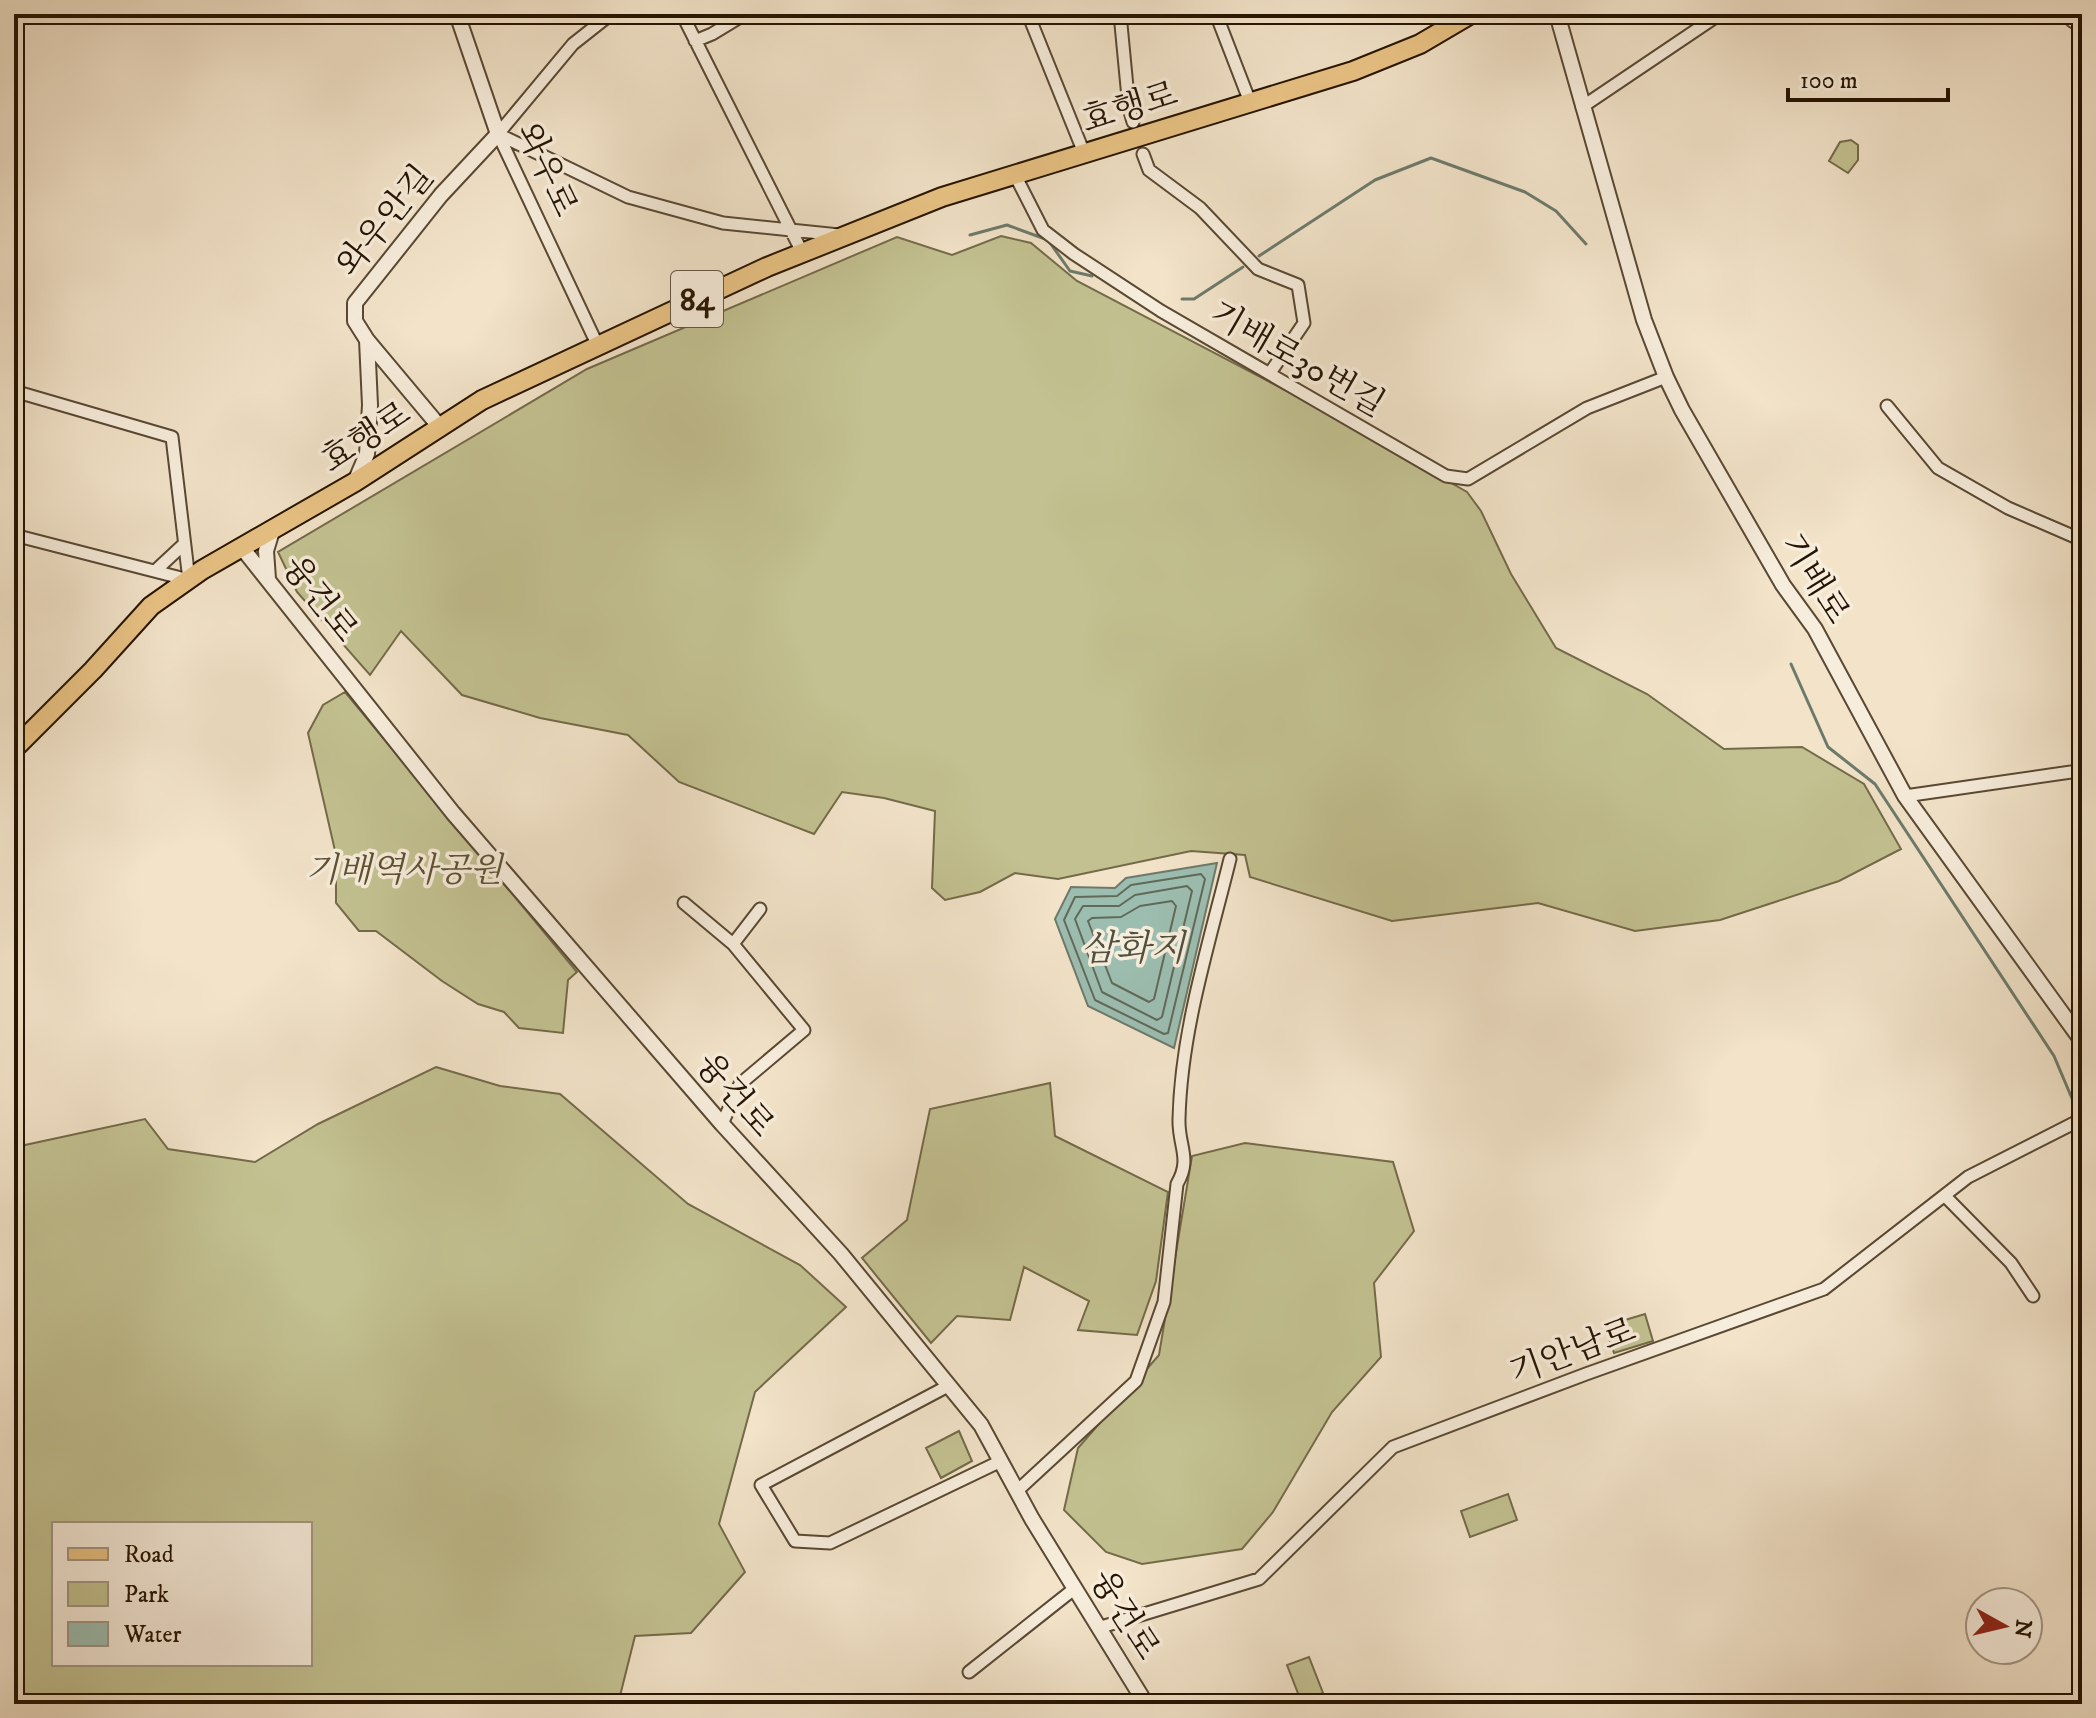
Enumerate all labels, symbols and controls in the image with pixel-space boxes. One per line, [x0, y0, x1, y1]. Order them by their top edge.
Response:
scale bar [1788, 52, 1948, 102]
text: 100 m [1800, 66, 1858, 96]
street label: 효행로 [1076, 73, 1183, 142]
street label: 와우로 [506, 116, 586, 224]
street label: 와우안길 [328, 157, 443, 286]
road number: 84 [671, 271, 723, 327]
street label: 기배로30번길 [1202, 293, 1392, 427]
street label: 효행로 [313, 393, 419, 482]
street label: 기배로 [1770, 526, 1858, 632]
street label: 융건로 [273, 547, 366, 651]
park label: 기배역사공원 [305, 850, 505, 892]
water label: 삼화지 [1081, 927, 1187, 972]
street label: 융건로 [686, 1044, 783, 1146]
street label: 기안남로 [1504, 1310, 1642, 1394]
legend [52, 1522, 312, 1666]
text: Road [124, 1540, 174, 1570]
street label: 융건로 [1080, 1562, 1168, 1668]
text: Park [124, 1580, 169, 1610]
north arrow [1964, 1586, 2044, 1666]
text: N [2008, 1618, 2037, 1639]
text: Water [123, 1620, 181, 1650]

